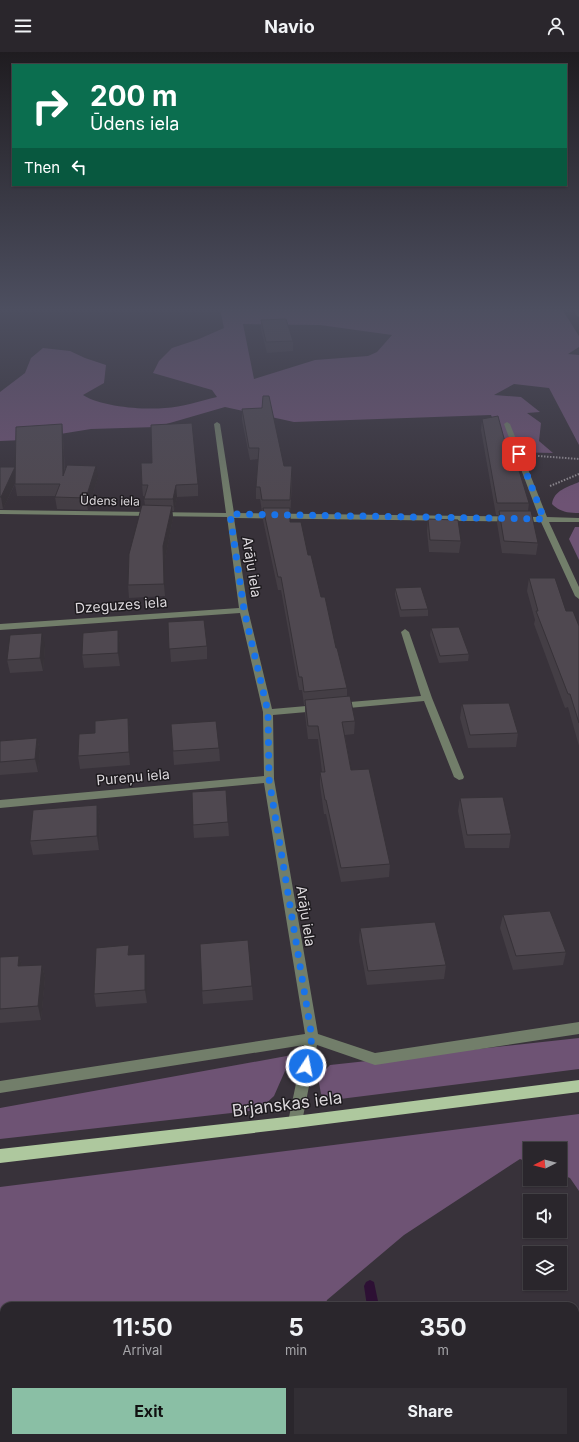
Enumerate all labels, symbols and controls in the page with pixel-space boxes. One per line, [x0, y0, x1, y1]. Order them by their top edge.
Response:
icon: menu [12, 15, 34, 37]
icon: person [545, 15, 567, 37]
text: Navio [264, 16, 315, 37]
text: 200 m [90, 79, 178, 113]
icon: right [24, 80, 76, 132]
text: Ūdens iela [90, 113, 179, 134]
icon: left [68, 156, 90, 178]
text: Then [24, 158, 60, 177]
pin [502, 437, 536, 471]
icon: arrive [508, 443, 530, 465]
street label: Ūdens iela [80, 492, 140, 509]
street label: Arāju iela [239, 535, 266, 598]
street label: Dzeguzes iela [74, 593, 168, 616]
street label: Pureņu iela [95, 765, 171, 789]
street label: Arāju iela [293, 884, 320, 947]
position arrow [285, 1045, 327, 1087]
street label: Brjanskas iela [231, 1087, 343, 1121]
north arrow [523, 1142, 567, 1186]
map controls [523, 1142, 567, 1290]
button: sound [523, 1194, 567, 1238]
button: layers [523, 1246, 567, 1290]
text: 11:50 [112, 1313, 173, 1342]
text: 5 [288, 1313, 304, 1342]
text: 350 [420, 1313, 467, 1342]
text: Arrival [122, 1342, 163, 1358]
text: min [285, 1342, 307, 1358]
text: m [437, 1342, 449, 1358]
button: Exit [12, 1388, 286, 1434]
button: Share [294, 1388, 567, 1434]

